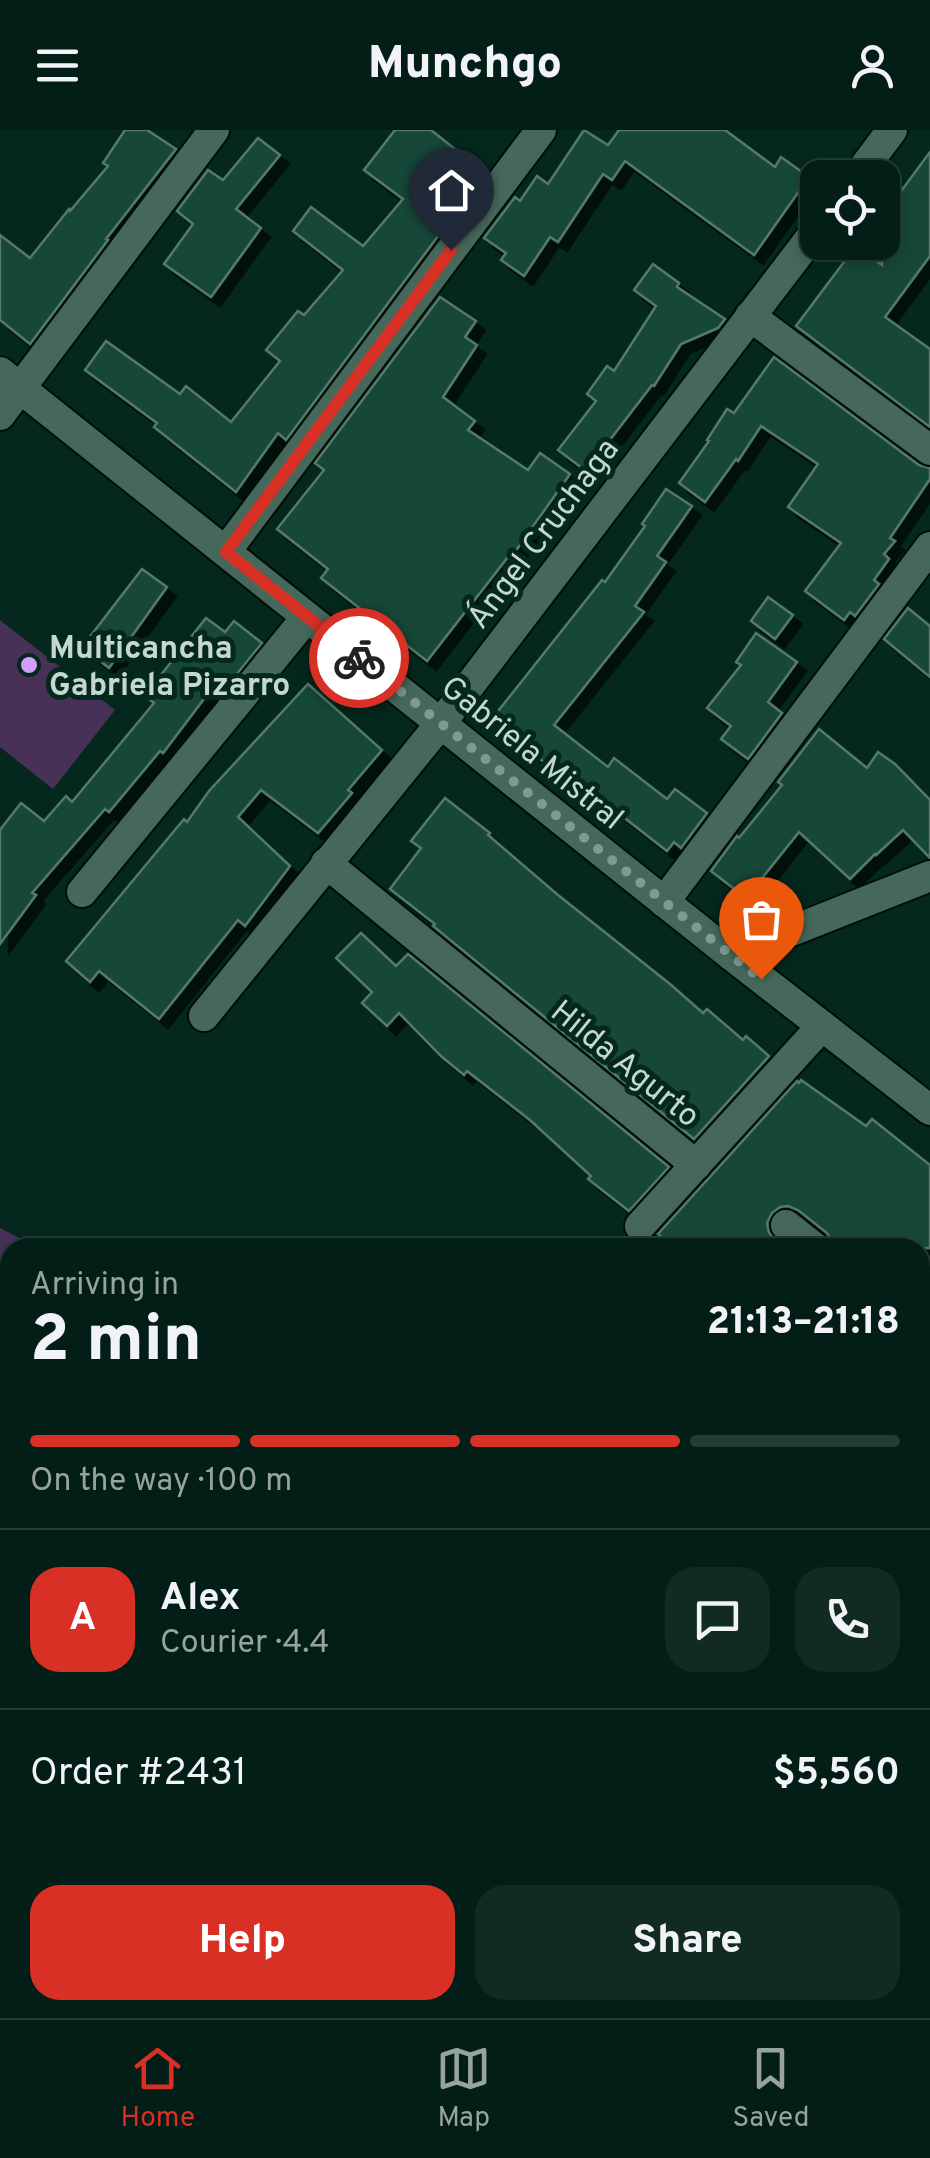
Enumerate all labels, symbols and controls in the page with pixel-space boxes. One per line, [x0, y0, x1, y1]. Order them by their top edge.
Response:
text: Munchgo [368, 37, 562, 94]
icon: menu [30, 38, 85, 93]
icon: person [845, 38, 900, 93]
pin [409, 148, 494, 251]
map controls [800, 160, 900, 260]
button: locate [800, 160, 900, 260]
icon: home [424, 163, 479, 218]
street label: Ángel Cruchaga [458, 430, 629, 638]
courier [309, 608, 409, 708]
place label: Multicancha Gabriela Pizarro [49, 630, 290, 707]
icon: bike [332, 631, 387, 686]
marker: Multicancha Gabriela Pizarro [18, 654, 40, 676]
street label: Gabriela Mistral [432, 668, 631, 840]
pin [719, 877, 804, 980]
icon: bag [734, 892, 789, 947]
street label: Hilda Agurto [542, 993, 707, 1138]
text: Arriving in [30, 1266, 179, 1306]
text: 21:13–21:18 [707, 1299, 900, 1348]
text: 2 min [30, 1302, 202, 1384]
text: On the way · 100 m [30, 1462, 292, 1502]
button: chat [665, 1567, 770, 1672]
button: phone [795, 1567, 900, 1672]
text: Alex [160, 1575, 240, 1624]
text: A [69, 1595, 96, 1644]
text: Courier · 4.4 [160, 1624, 329, 1664]
text: Order #2431 [30, 1750, 247, 1799]
text: $5,560 [773, 1750, 900, 1799]
button: Help [30, 1885, 455, 2000]
button: Share [475, 1885, 900, 2000]
tab: Home [121, 2041, 195, 2137]
tab: Map [436, 2041, 491, 2137]
tab: Saved [732, 2041, 809, 2137]

